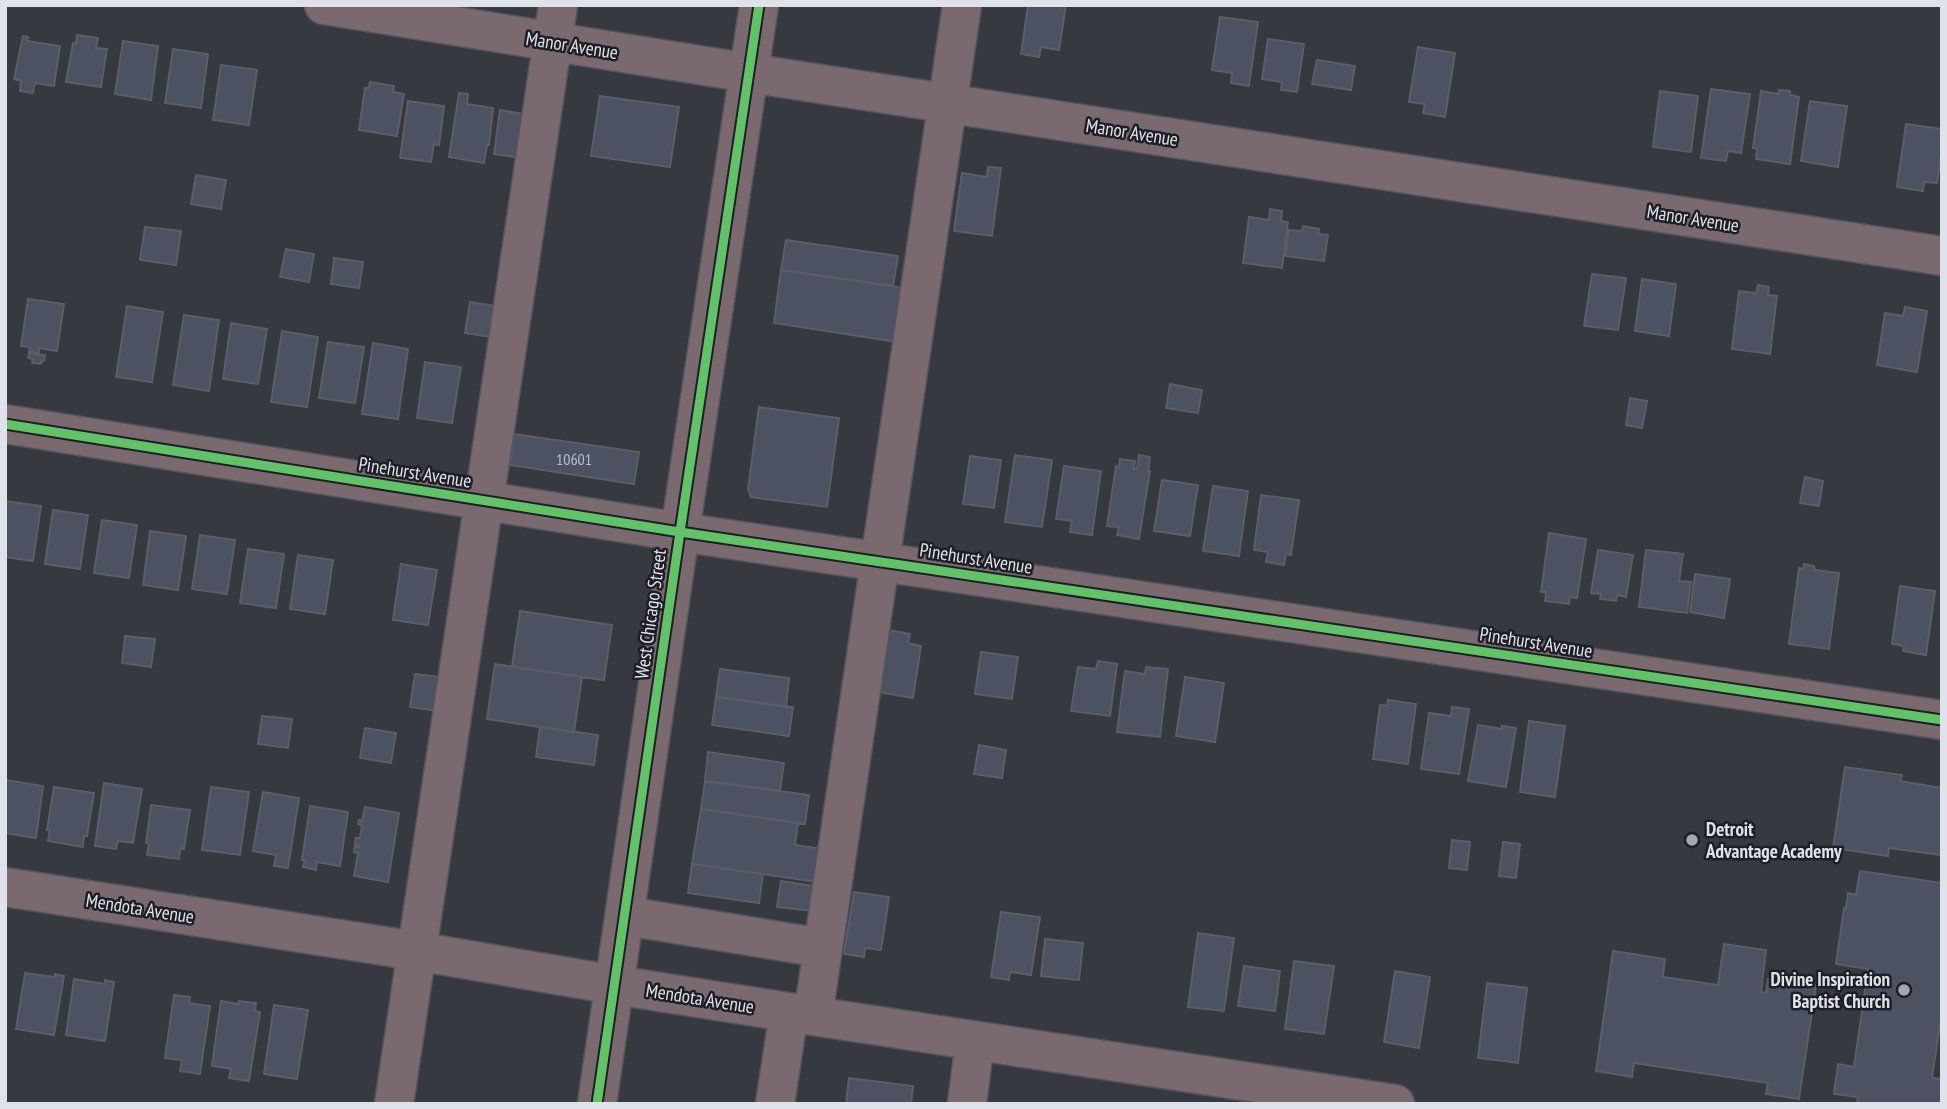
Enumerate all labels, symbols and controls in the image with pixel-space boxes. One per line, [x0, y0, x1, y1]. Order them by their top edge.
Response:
street label: Manor Avenue [524, 26, 620, 64]
street label: Manor Avenue [1084, 113, 1180, 151]
street label: Manor Avenue [1645, 199, 1741, 237]
house number: 10601 [556, 449, 592, 469]
street label: Pinehurst Avenue [357, 451, 473, 493]
street label: Pinehurst Avenue [918, 537, 1034, 579]
street label: West Chicago Street [629, 547, 671, 681]
street label: Pinehurst Avenue [1478, 621, 1594, 663]
place label: Detroit Advantage Academy [1705, 817, 1842, 863]
marker: Detroit Advantage Academy [1684, 832, 1700, 848]
street label: Mendota Avenue [84, 888, 196, 928]
place label: Divine Inspiration Baptist Church [1770, 967, 1890, 1013]
street label: Mendota Avenue [644, 978, 756, 1018]
marker: Divine Inspiration Baptist Church [1896, 982, 1912, 998]

